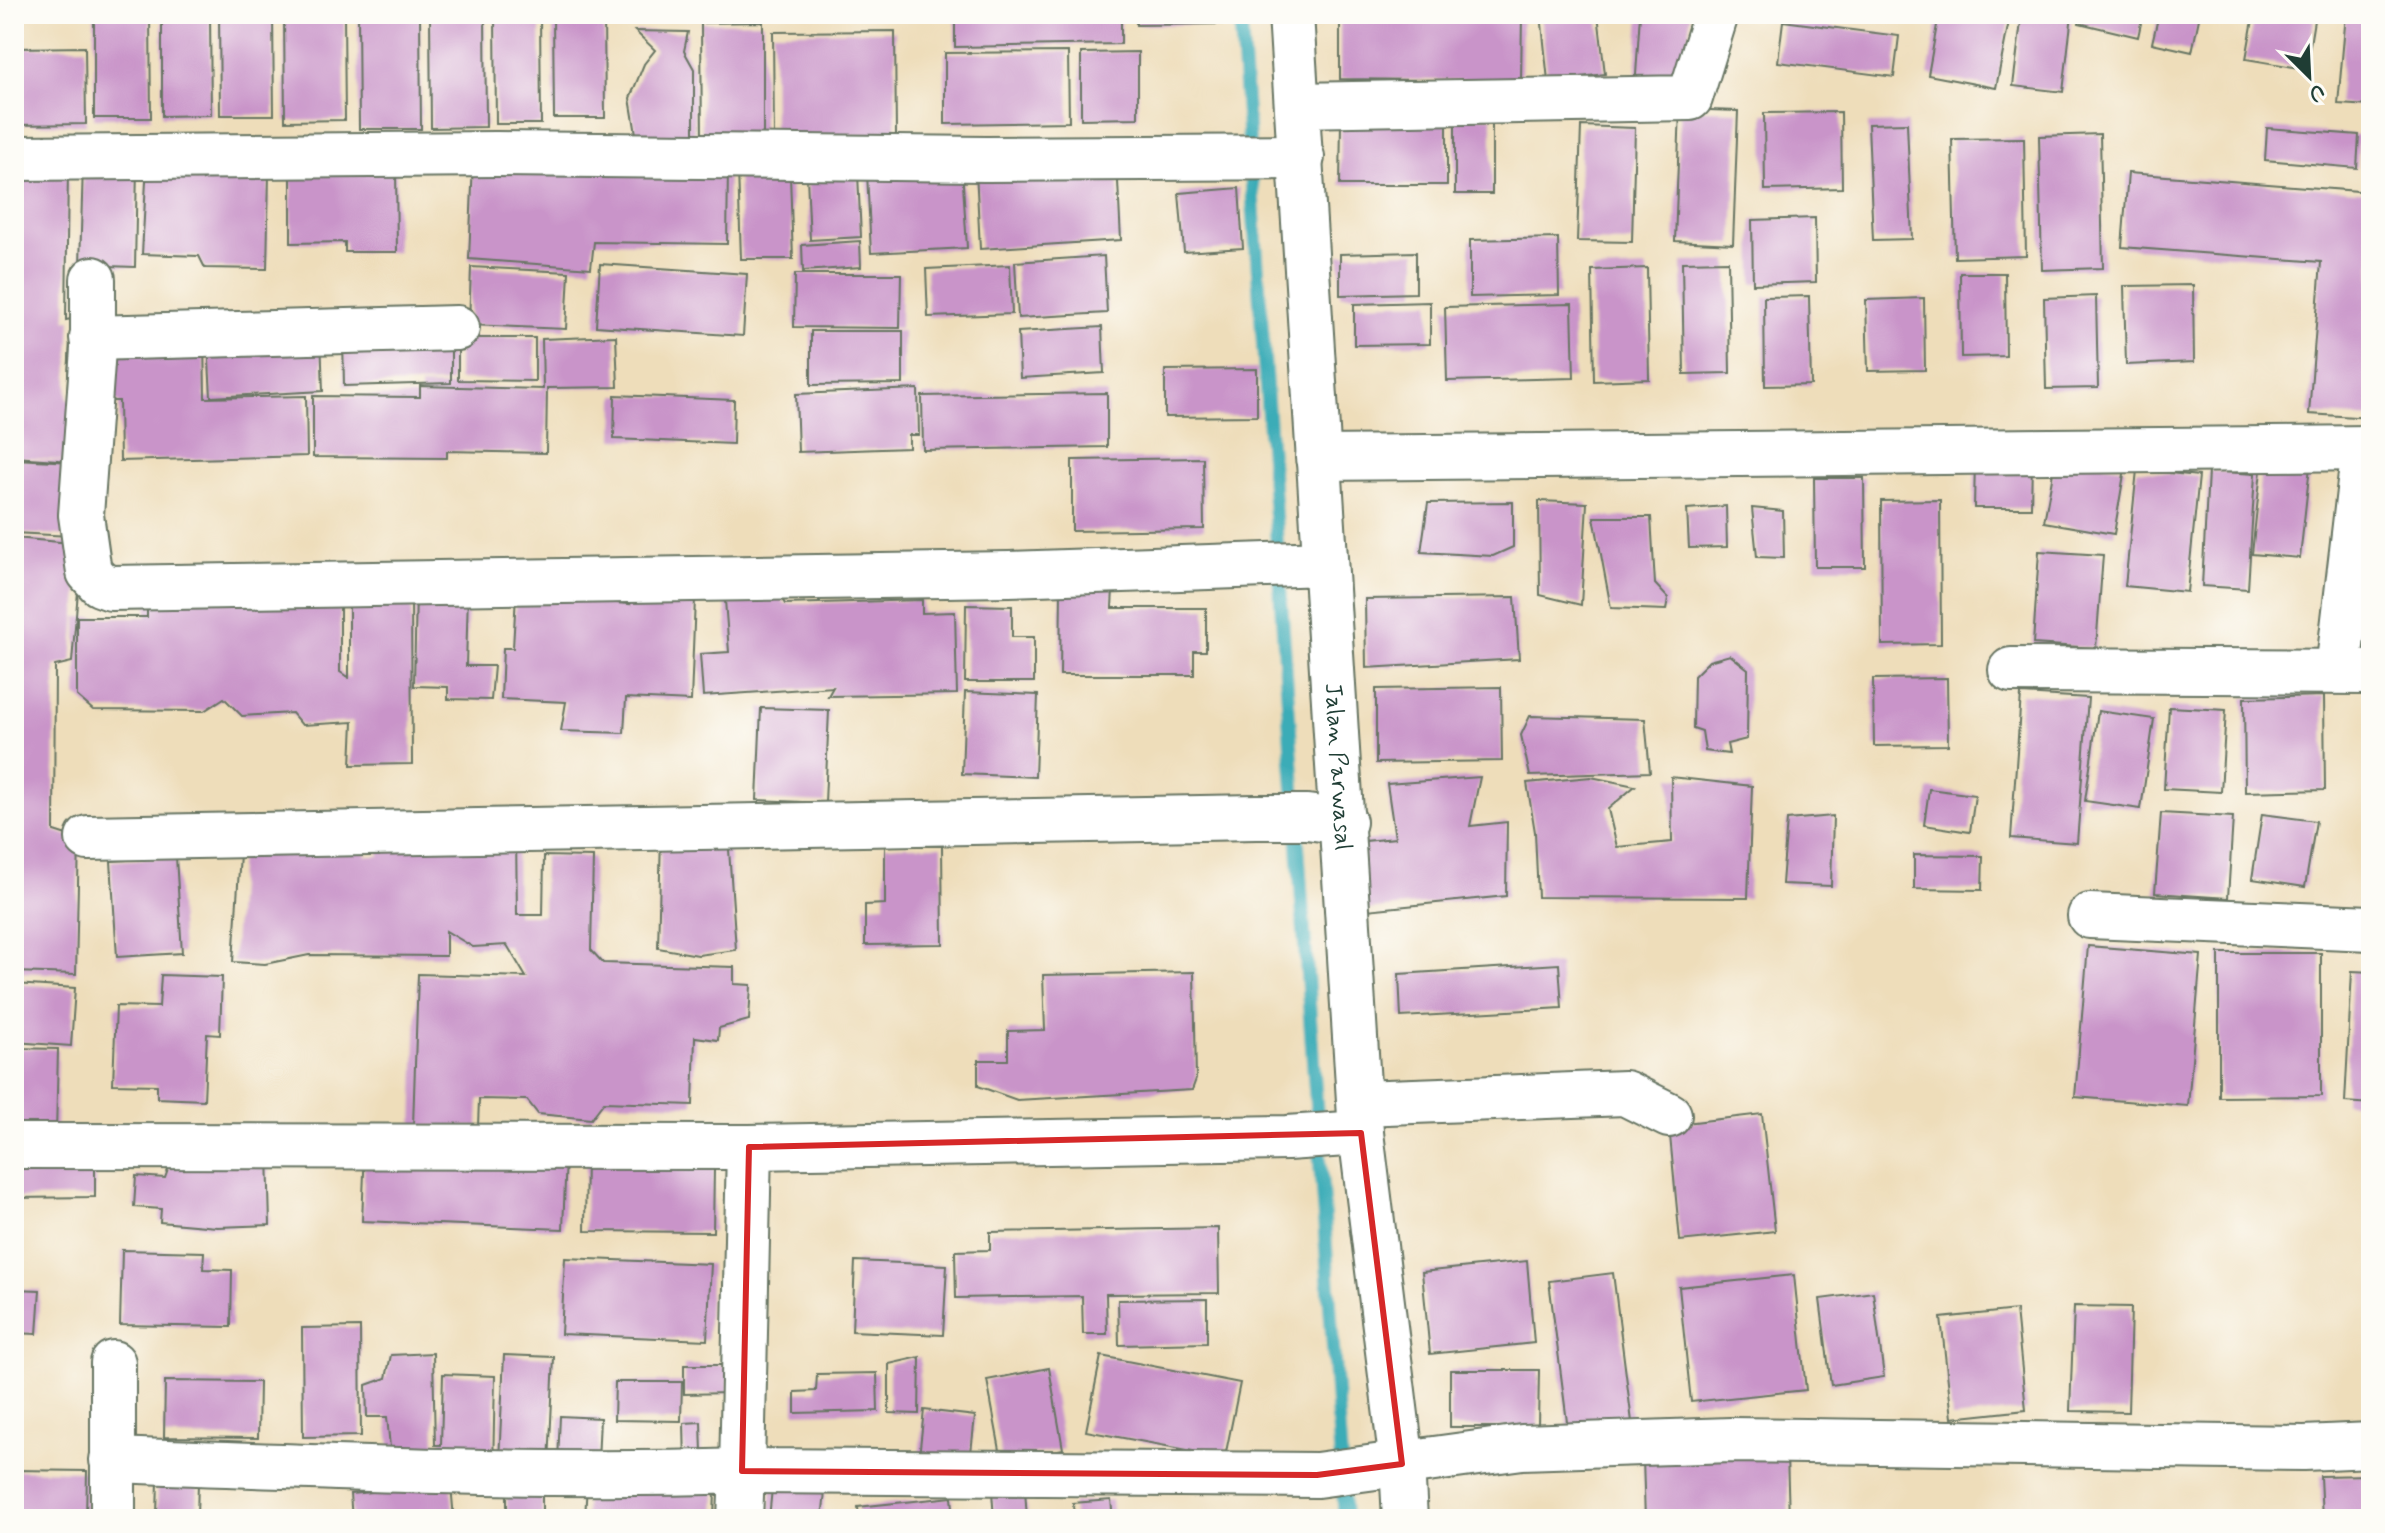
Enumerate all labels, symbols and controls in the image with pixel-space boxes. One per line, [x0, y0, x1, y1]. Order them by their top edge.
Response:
north arrow [2269, 36, 2349, 116]
text: U [2304, 77, 2329, 108]
street label: Jalan Parwasal [1317, 682, 1359, 851]

